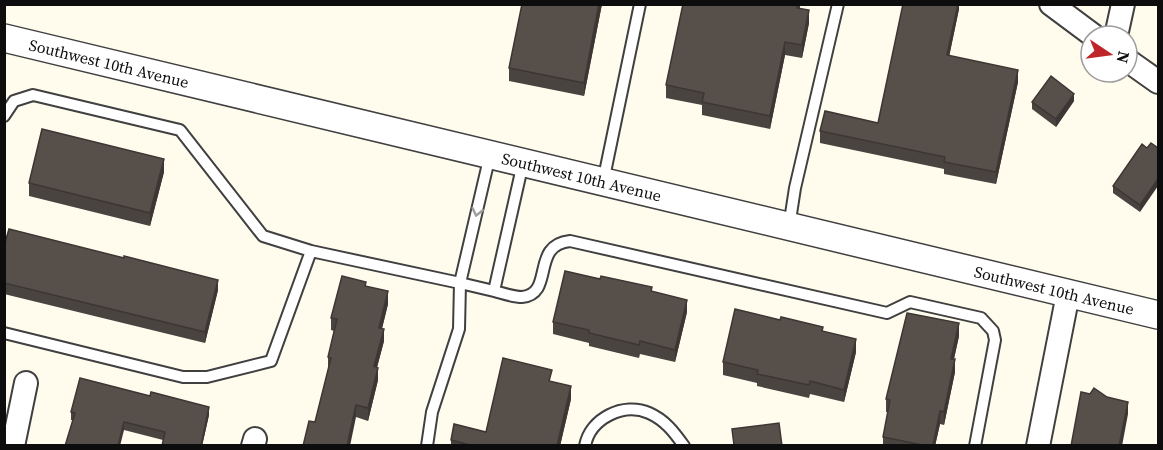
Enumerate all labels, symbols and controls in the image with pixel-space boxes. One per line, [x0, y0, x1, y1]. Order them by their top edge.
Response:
north arrow [1079, 24, 1139, 84]
street label: Southwest 10th Avenue [27, 33, 191, 93]
text: N [1112, 49, 1136, 66]
street label: Southwest 10th Avenue [499, 147, 664, 206]
one-way arrow [471, 207, 484, 217]
street label: Southwest 10th Avenue [972, 260, 1136, 320]

